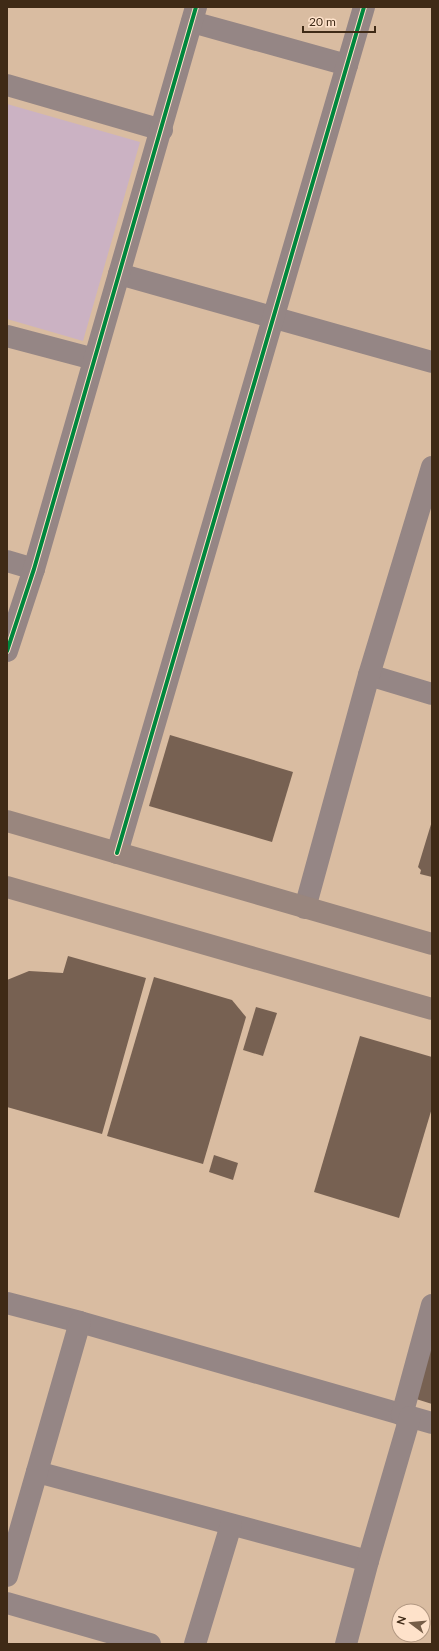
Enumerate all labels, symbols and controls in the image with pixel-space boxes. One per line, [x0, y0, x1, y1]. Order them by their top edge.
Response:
scale bar [303, 8, 375, 34]
text: 20 m [309, 14, 336, 29]
north arrow [391, 1603, 431, 1643]
text: N [393, 1614, 408, 1626]

